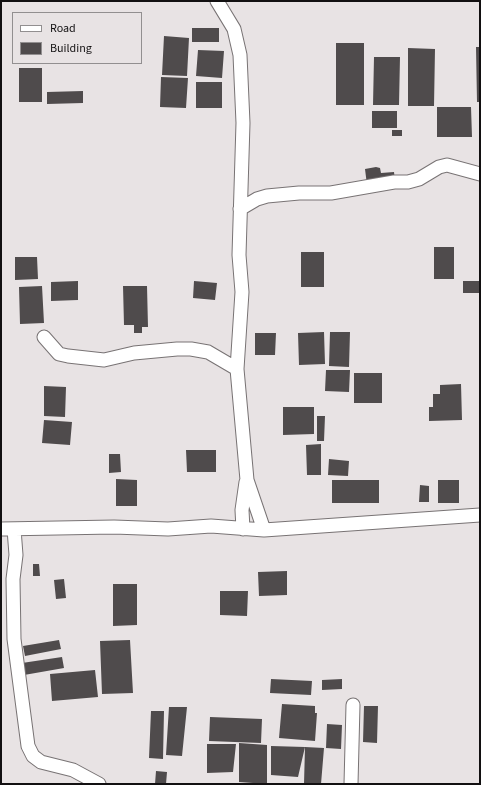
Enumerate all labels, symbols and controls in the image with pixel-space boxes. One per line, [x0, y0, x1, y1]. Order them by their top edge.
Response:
legend [12, 12, 142, 64]
text: Road [50, 20, 76, 37]
text: Building [50, 40, 92, 57]

